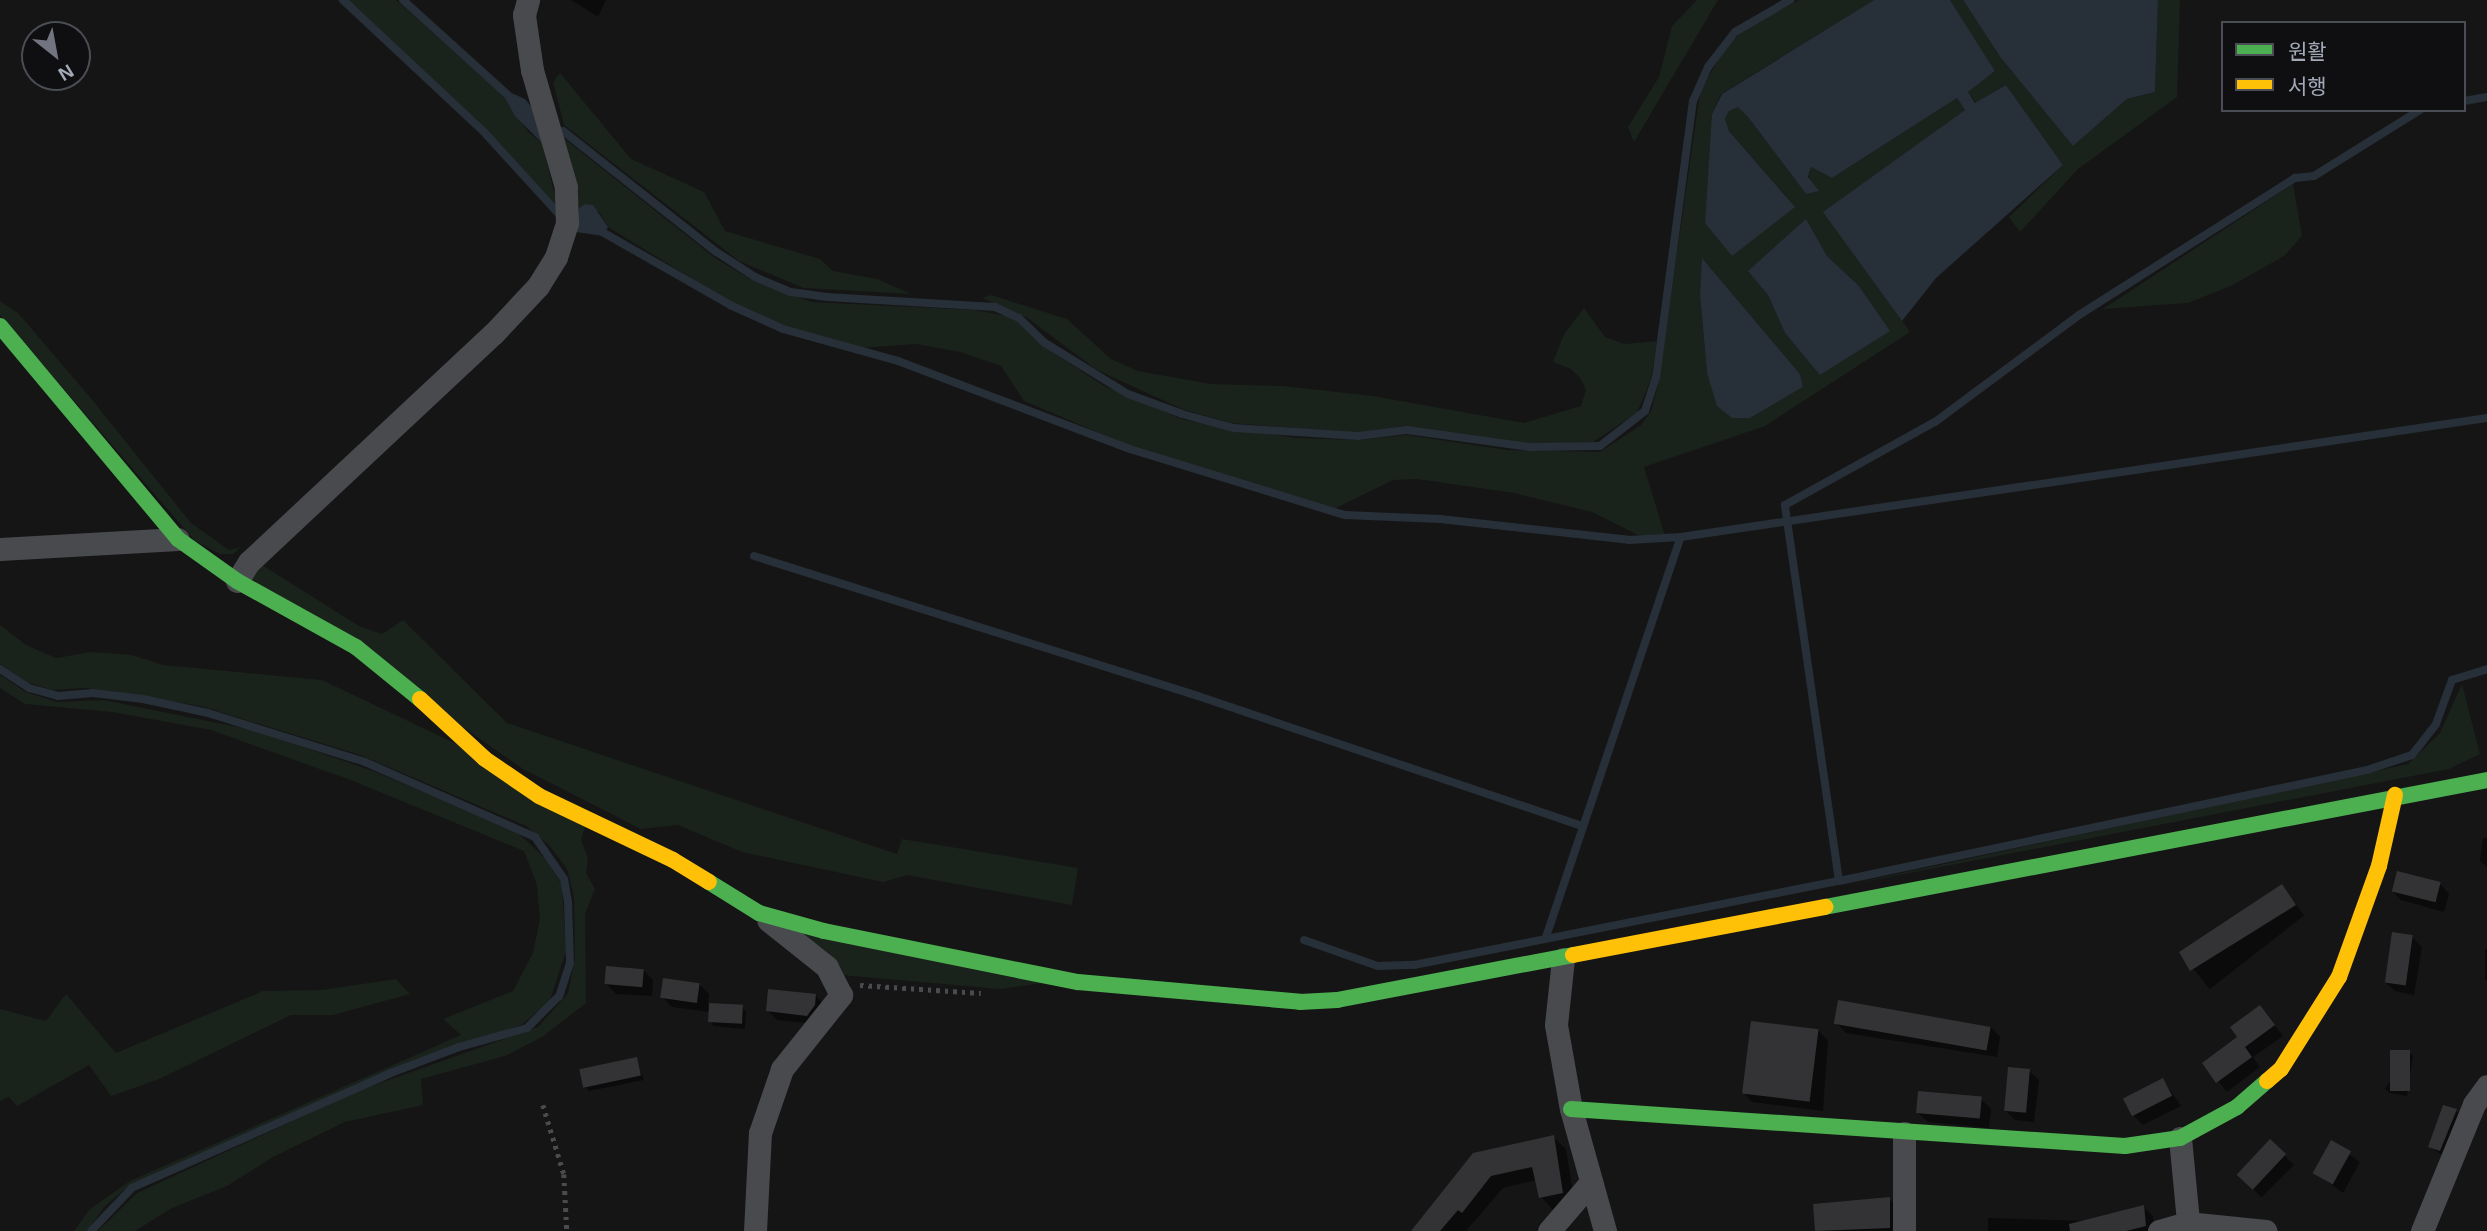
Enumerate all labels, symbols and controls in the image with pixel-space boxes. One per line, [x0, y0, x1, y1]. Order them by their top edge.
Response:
north arrow [21, 21, 91, 91]
legend [2221, 21, 2466, 112]
text: 원활 [2288, 40, 2327, 63]
text: N [55, 60, 77, 85]
text: 서행 [2288, 75, 2327, 98]

